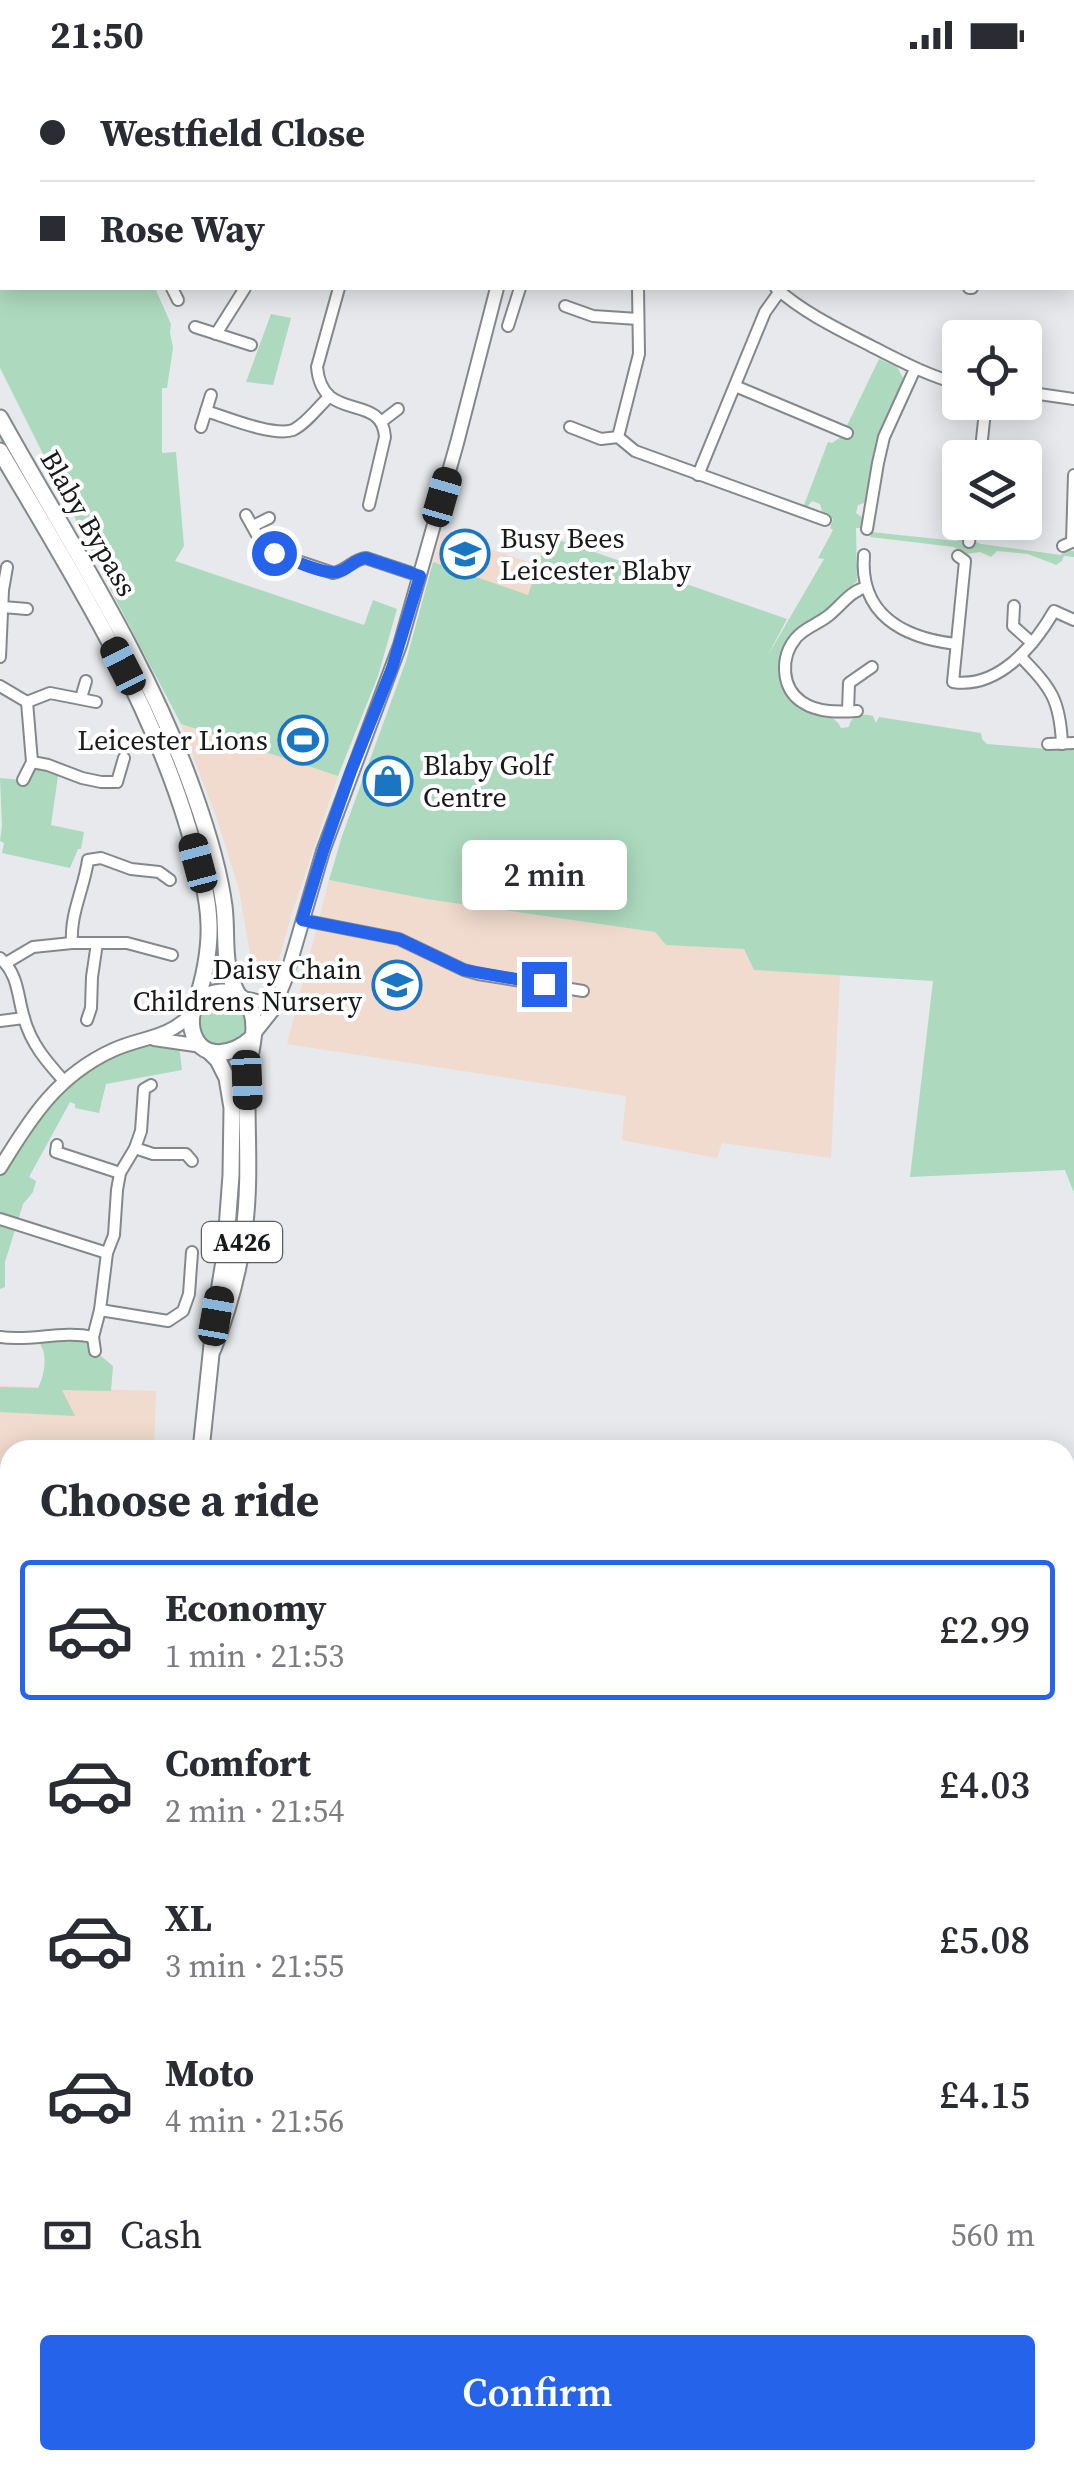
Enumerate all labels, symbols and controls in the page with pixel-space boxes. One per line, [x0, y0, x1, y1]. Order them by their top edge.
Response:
text: 21:50 [50, 9, 144, 61]
text: Westfield Close [100, 107, 365, 159]
text: Rose Way [100, 203, 265, 255]
map controls [942, 320, 1042, 540]
button: locate [942, 320, 1042, 420]
button: layers [942, 440, 1042, 540]
street label: Blaby Bypass [32, 443, 146, 603]
car [419, 464, 465, 530]
place label: Busy Bees Leicester Blaby [500, 519, 692, 589]
school or university icon: Busy Bees Leicester Blaby [439, 528, 491, 580]
route start [252, 531, 297, 576]
car [96, 632, 150, 700]
sports icon: Leicester Lions [277, 714, 329, 766]
place label: Leicester Lions [77, 721, 268, 759]
place label: Blaby Golf Centre [423, 746, 554, 816]
shop icon: Blaby Golf Centre [362, 755, 414, 807]
car [176, 830, 220, 896]
callout: 2 min [462, 839, 626, 909]
text: 2 min [503, 853, 586, 897]
place label: Daisy Chain Childrens Nursery [133, 950, 363, 1020]
school or university icon: Daisy Chain Childrens Nursery [371, 959, 423, 1011]
route end [522, 962, 567, 1007]
car [231, 1049, 263, 1111]
road number: A426 [202, 1222, 282, 1262]
car [196, 1284, 236, 1348]
text: Choose a ride [40, 1469, 319, 1531]
text: Economy [165, 1582, 327, 1634]
icon: car [45, 1585, 135, 1675]
text: £2.99 [940, 1604, 1030, 1656]
text: 1 min · 21:53 [165, 1634, 344, 1678]
text: Comfort [165, 1737, 311, 1789]
icon: car [45, 1740, 135, 1830]
text: £4.03 [940, 1759, 1030, 1811]
text: 2 min · 21:54 [165, 1789, 344, 1833]
text: XL [165, 1892, 212, 1944]
icon: car [45, 1895, 135, 1985]
text: £5.08 [940, 1914, 1030, 1966]
text: 3 min · 21:55 [165, 1944, 344, 1988]
text: Moto [165, 2047, 254, 2099]
icon: car [45, 2050, 135, 2140]
text: £4.15 [940, 2069, 1030, 2121]
text: 4 min · 21:56 [165, 2099, 344, 2143]
icon: cash [40, 2208, 95, 2263]
text: Cash [120, 2209, 202, 2261]
text: 560 m [951, 2213, 1035, 2257]
button: Confirm [40, 2335, 1035, 2450]

